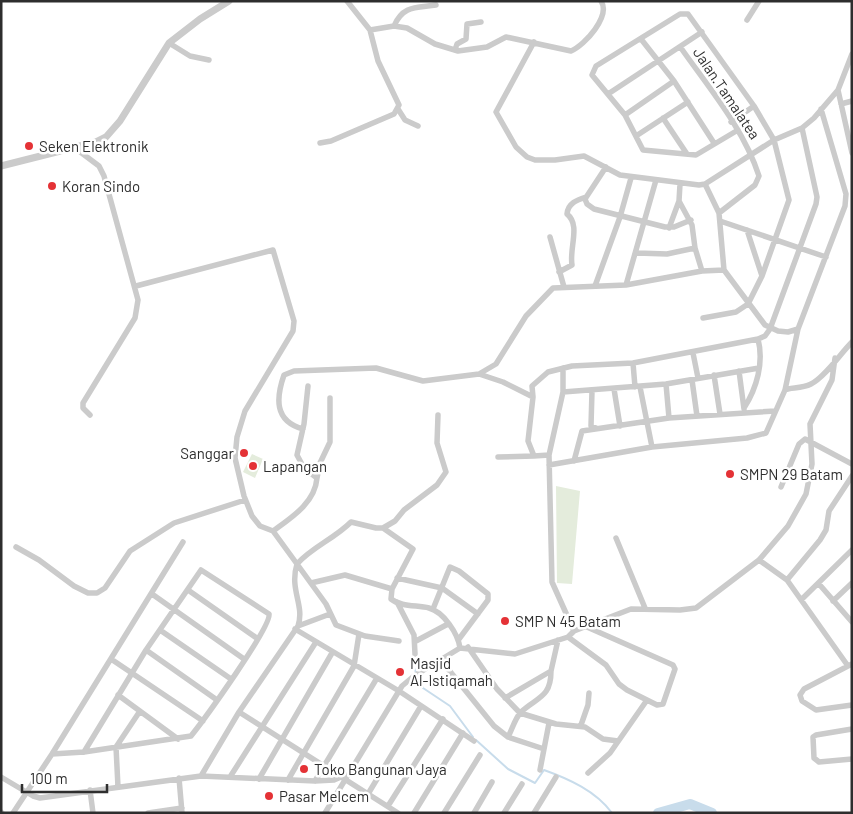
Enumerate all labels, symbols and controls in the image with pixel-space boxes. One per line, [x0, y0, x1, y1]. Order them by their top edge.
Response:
street label: Jalan.Tamalatea [690, 44, 764, 142]
place label: Seken Elektronik [39, 137, 149, 155]
marker: Seken Elektronik [23, 140, 35, 152]
place label: Koran Sindo [62, 177, 140, 195]
marker: Koran Sindo [46, 180, 58, 192]
place label: Sanggar [180, 444, 235, 462]
marker: Sanggar [238, 447, 250, 459]
place label: Lapangan [263, 457, 327, 475]
marker: Lapangan [247, 460, 259, 472]
place label: SMPN 29 Batam [740, 465, 843, 483]
marker: SMPN 29 Batam [724, 468, 736, 480]
place label: SMP N 45 Batam [515, 612, 621, 630]
marker: SMP N 45 Batam [499, 615, 511, 627]
place label: Masjid Al-Istiqamah [410, 654, 493, 689]
marker: Masjid Al-Istiqamah [394, 666, 406, 678]
place label: Toko Bangunan Jaya [314, 760, 447, 778]
scale bar [22, 762, 108, 794]
marker: Toko Bangunan Jaya [298, 763, 310, 775]
text: 100 m [30, 769, 68, 787]
place label: Pasar Melcem [279, 787, 369, 805]
marker: Pasar Melcem [263, 790, 275, 802]

